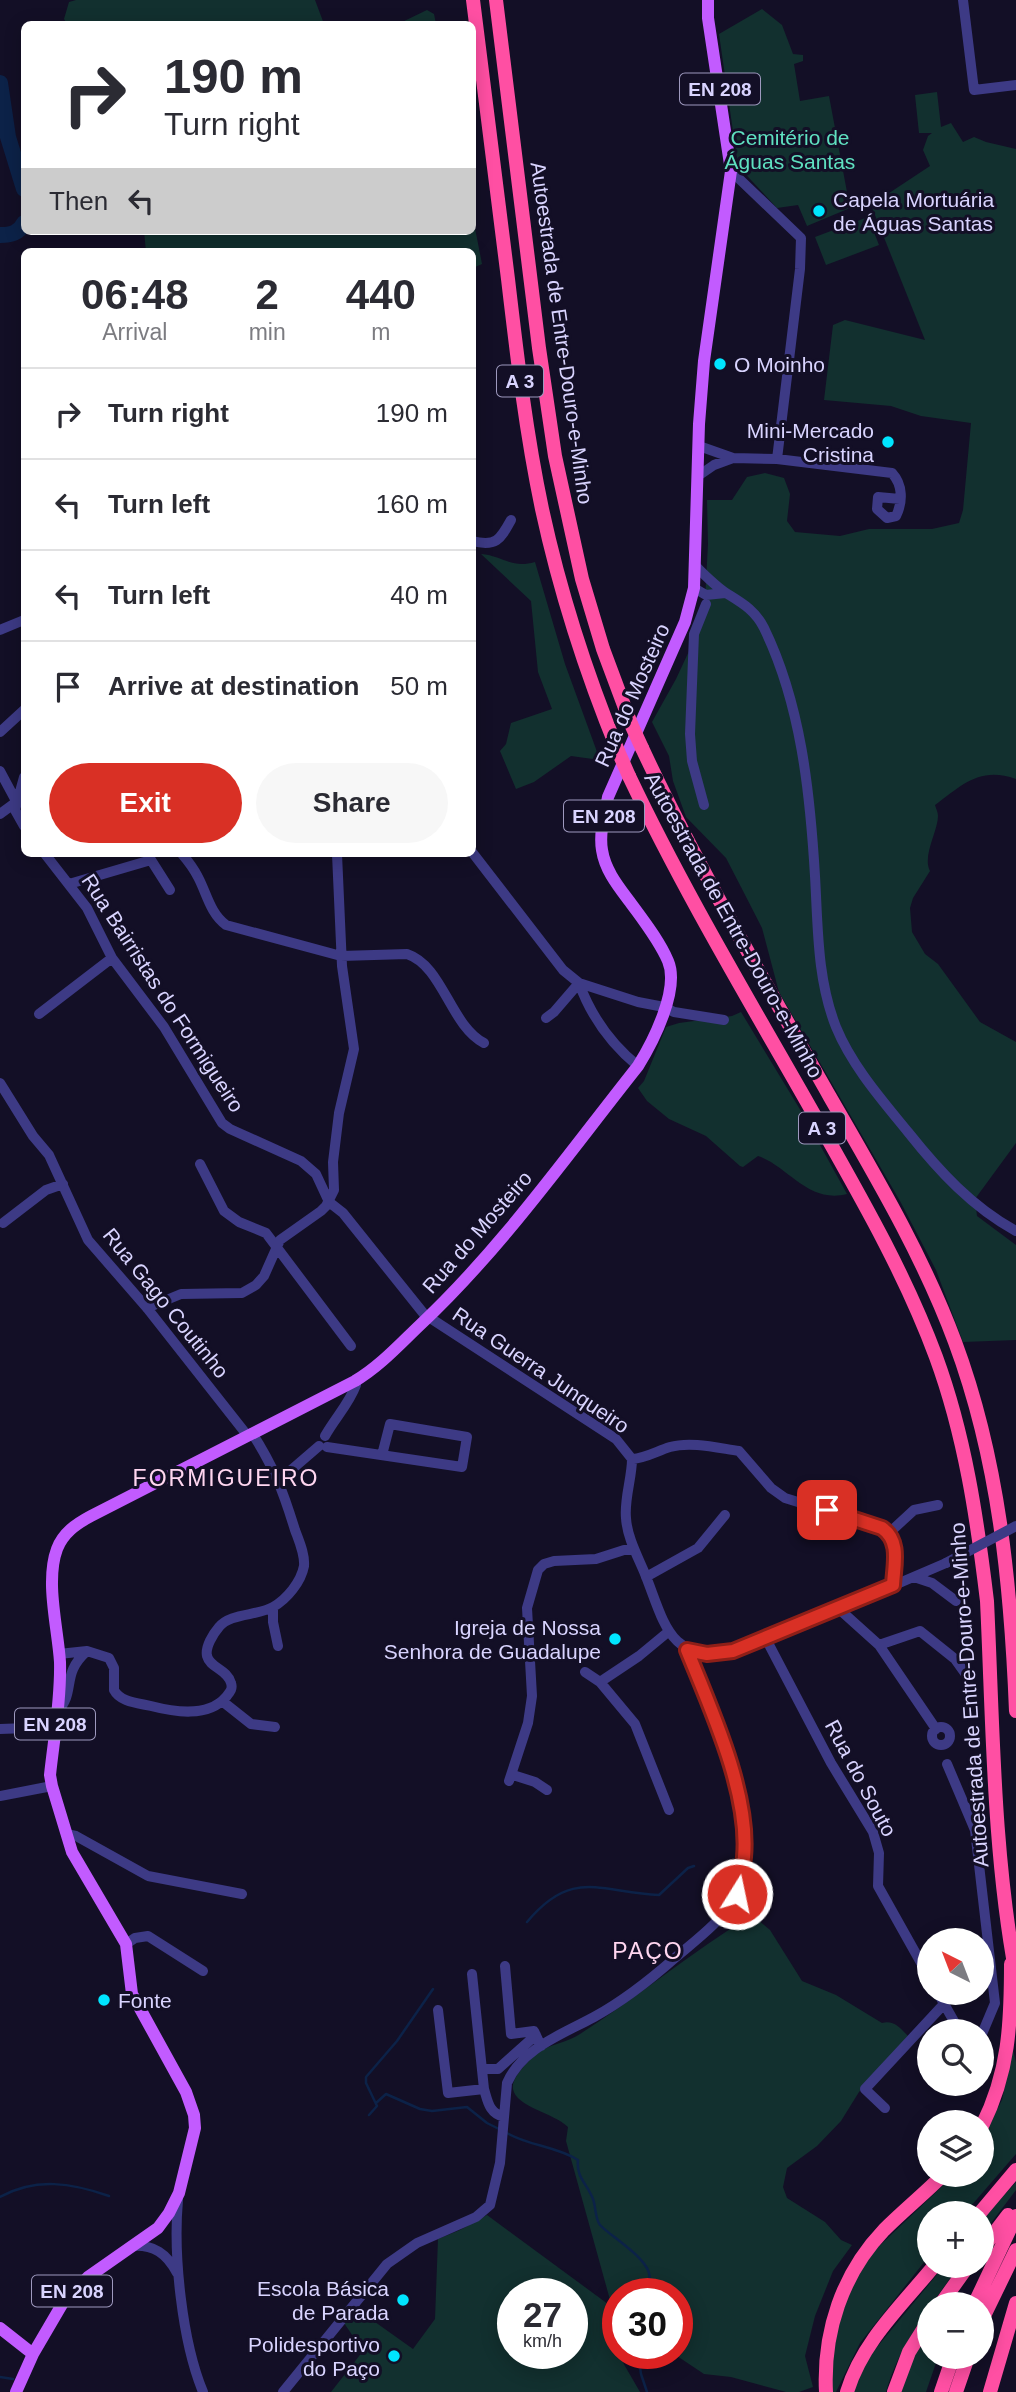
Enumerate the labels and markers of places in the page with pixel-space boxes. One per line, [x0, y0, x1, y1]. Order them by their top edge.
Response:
place label: Capela Mortuária de Águas Santas [833, 188, 994, 235]
marker: Capela Mortuária de Águas Santas [811, 203, 827, 219]
place label: O Moinho [734, 353, 825, 376]
marker: O Moinho [712, 356, 728, 372]
place label: Mini-Mercado Cristina [747, 419, 874, 466]
marker: Mini-Mercado Cristina [880, 434, 896, 450]
pin [797, 1480, 857, 1540]
place label: Igreja de Nossa Senhora de Guadalupe [384, 1616, 601, 1663]
marker: Igreja de Nossa Senhora de Guadalupe [607, 1631, 623, 1647]
place label: Fonte [118, 1989, 172, 2012]
marker: Fonte [96, 1992, 112, 2008]
place label: Escola Básica de Parada [257, 2277, 389, 2324]
marker: Escola Básica de Parada [395, 2292, 411, 2308]
place label: Polidesportivo do Paço [248, 2333, 380, 2380]
marker: Polidesportivo do Paço [386, 2348, 402, 2364]

